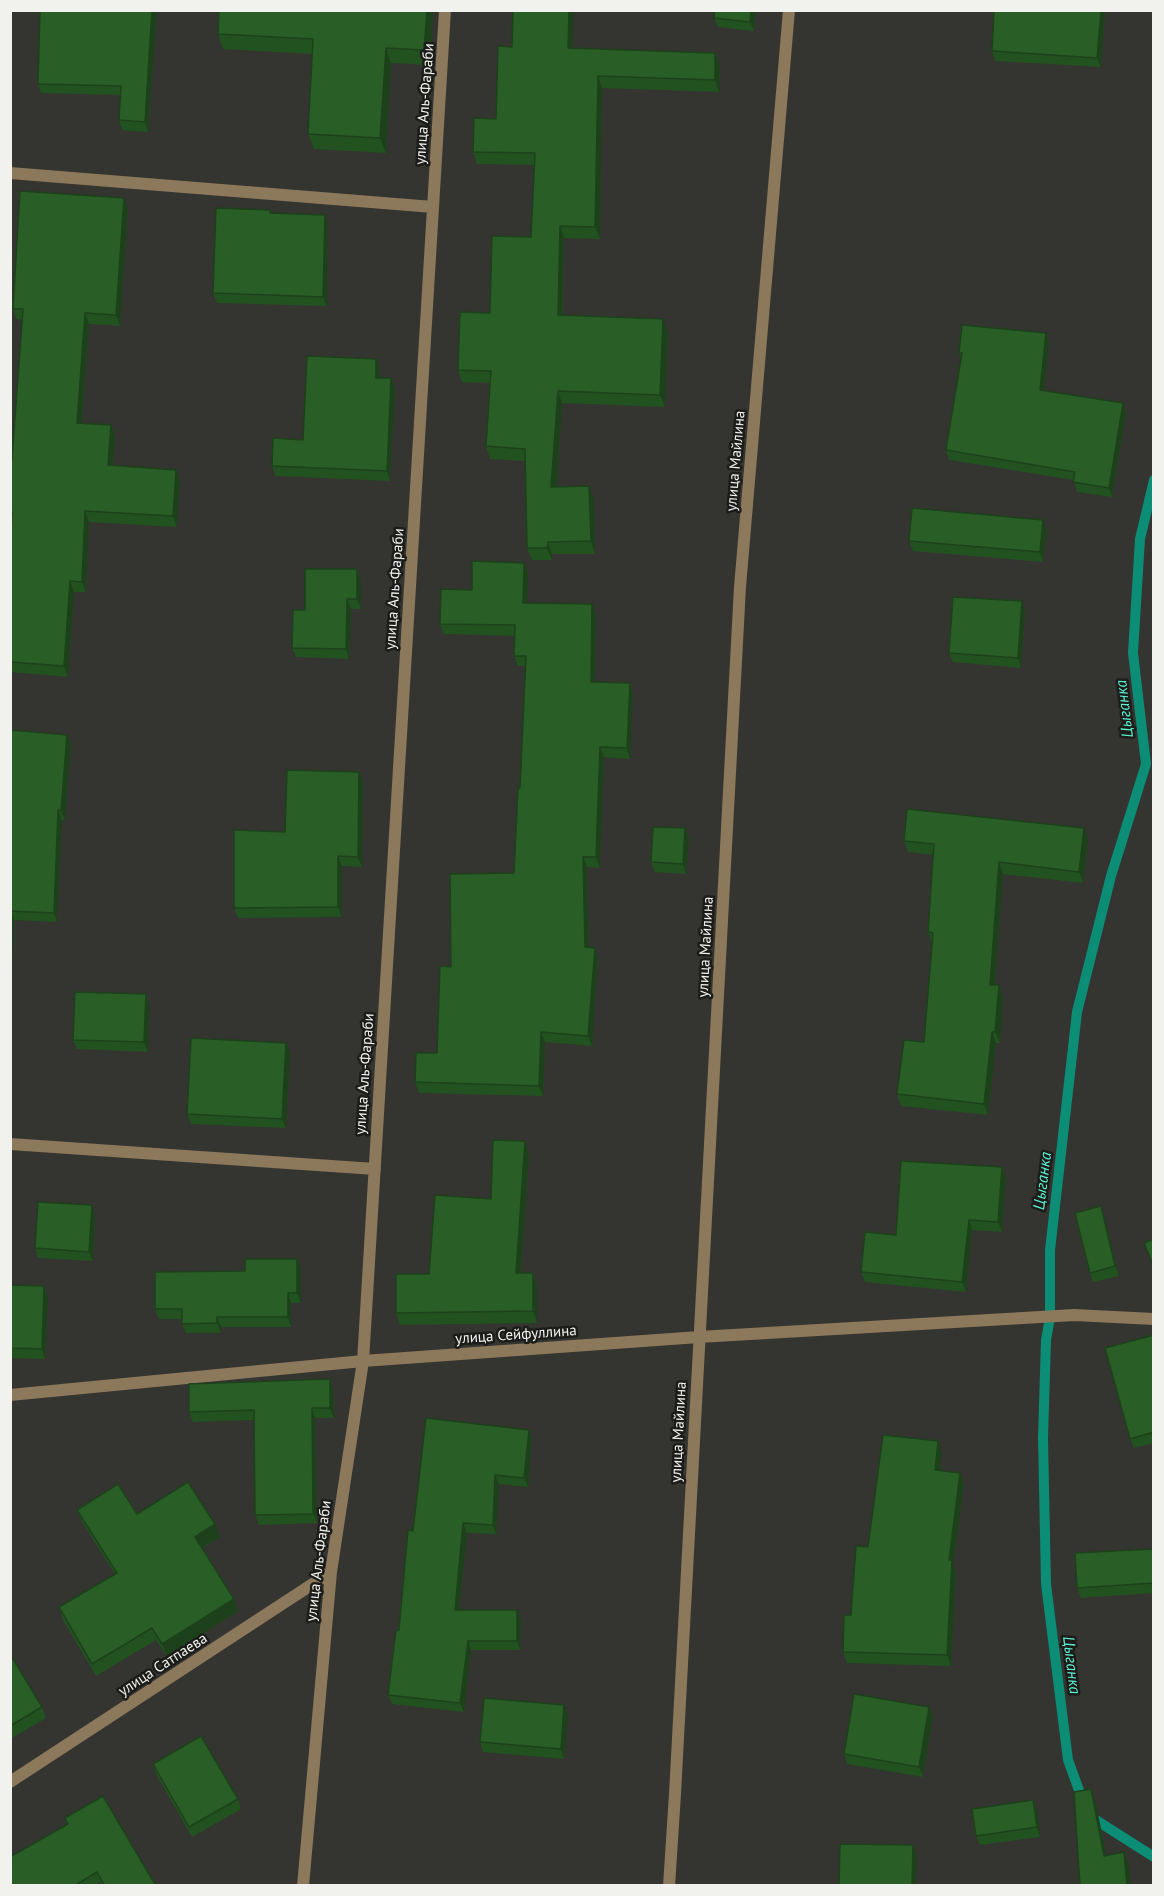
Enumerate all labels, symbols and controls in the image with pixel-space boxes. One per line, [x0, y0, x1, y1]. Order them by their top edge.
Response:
street label: улица Аль-Фараби [412, 43, 438, 165]
street label: улица Майлина [723, 410, 749, 512]
street label: улица Аль-Фараби [382, 528, 408, 650]
water label: Цыганка [1112, 679, 1138, 739]
street label: улица Майлина [694, 896, 718, 998]
street label: улица Аль-Фараби [352, 1013, 378, 1135]
water label: Цыганка [1030, 1151, 1056, 1211]
street label: улица Сейфуллина [455, 1322, 577, 1348]
street label: улица Майлина [667, 1381, 691, 1483]
street label: улица Аль-Фараби [303, 1500, 335, 1622]
street label: улица Сатпаева [115, 1630, 211, 1700]
water label: Цыганка [1058, 1635, 1084, 1695]

